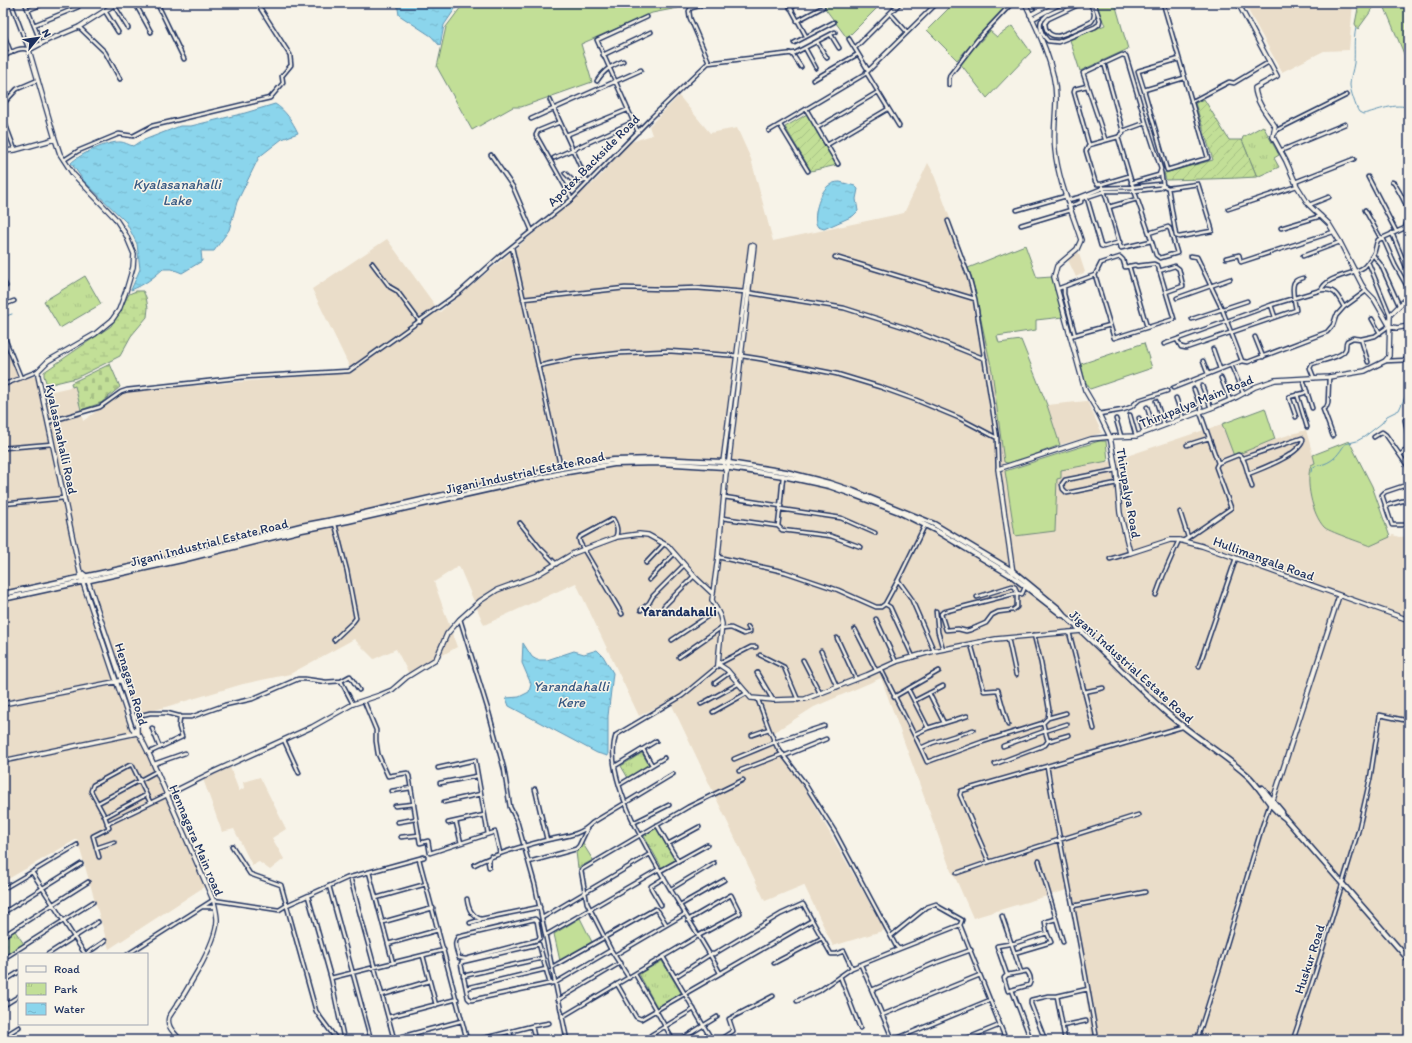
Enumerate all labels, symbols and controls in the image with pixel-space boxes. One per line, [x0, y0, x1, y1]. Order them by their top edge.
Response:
north arrow [18, 18, 58, 58]
text: N [39, 27, 54, 40]
street label: Apotex Backside Road [544, 111, 642, 209]
water label: Kyalasanahalli Lake [133, 176, 222, 209]
street label: Thirupalya Main Road [1137, 372, 1255, 431]
street label: Kyalasanahalli Road [43, 383, 81, 496]
street label: Thirupalya Road [1113, 447, 1144, 539]
street label: Jigani Industrial Estate Road [444, 448, 606, 497]
street label: Jigani Industrial Estate Road [129, 516, 290, 569]
street label: Hullimangala Road [1211, 533, 1317, 584]
district label: Yarandahalli [640, 603, 717, 620]
street label: Jigani Industrial Estate Road [1066, 607, 1197, 726]
street label: Henagara Road [112, 641, 151, 727]
water label: Yarandahalli Kere [533, 678, 610, 711]
street label: Hennagara Main road [166, 782, 227, 898]
street label: Huskur Road [1291, 923, 1328, 996]
legend [18, 953, 148, 1025]
text: Road [54, 962, 80, 976]
text: Park [54, 982, 78, 996]
text: Water [54, 1002, 85, 1016]

